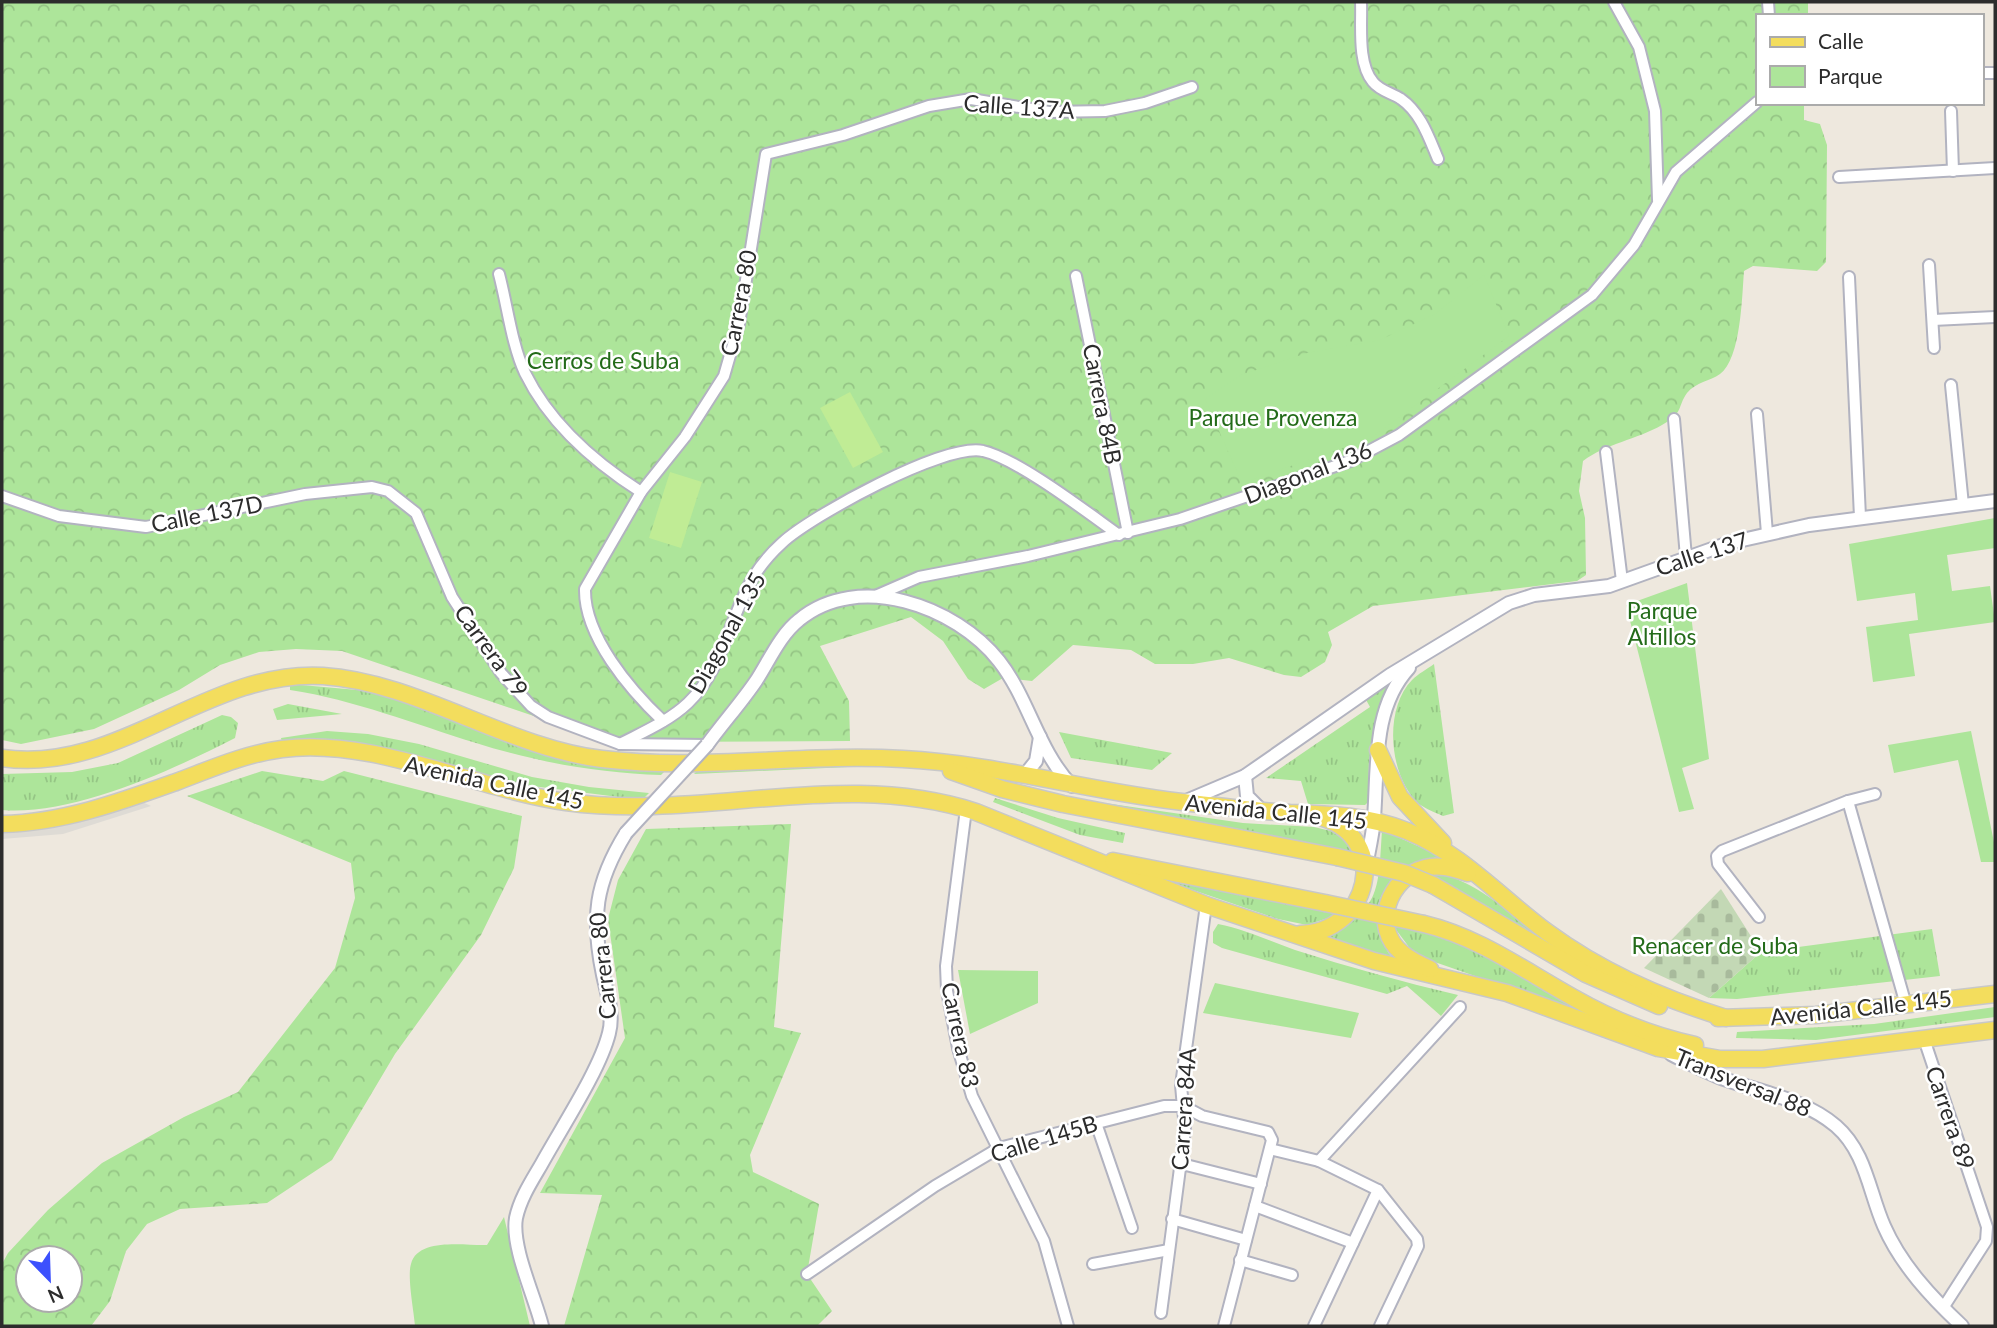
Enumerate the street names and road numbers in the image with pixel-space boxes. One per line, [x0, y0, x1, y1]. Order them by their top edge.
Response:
street label: Calle 137A [963, 88, 1076, 124]
street label: Carrera 80 [714, 247, 762, 358]
street label: Carrera 84B [1078, 341, 1128, 466]
street label: Diagonal 136 [1240, 435, 1376, 509]
street label: Calle 137D [149, 488, 265, 538]
street label: Calle 137 [1652, 525, 1752, 581]
street label: Diagonal 135 [681, 567, 771, 698]
street label: Carrera 79 [449, 599, 535, 702]
street label: Avenida Calle 145 [402, 749, 586, 815]
street label: Avenida Calle 145 [1184, 788, 1368, 834]
street label: Carrera 80 [582, 911, 622, 1021]
street label: Carrera 83 [936, 979, 986, 1090]
street label: Avenida Calle 145 [1769, 984, 1953, 1030]
street label: Transversal 88 [1671, 1042, 1816, 1122]
street label: Carrera 84A [1165, 1046, 1201, 1171]
street label: Carrera 89 [1920, 1062, 1982, 1173]
street label: Calle 145B [987, 1108, 1101, 1168]

